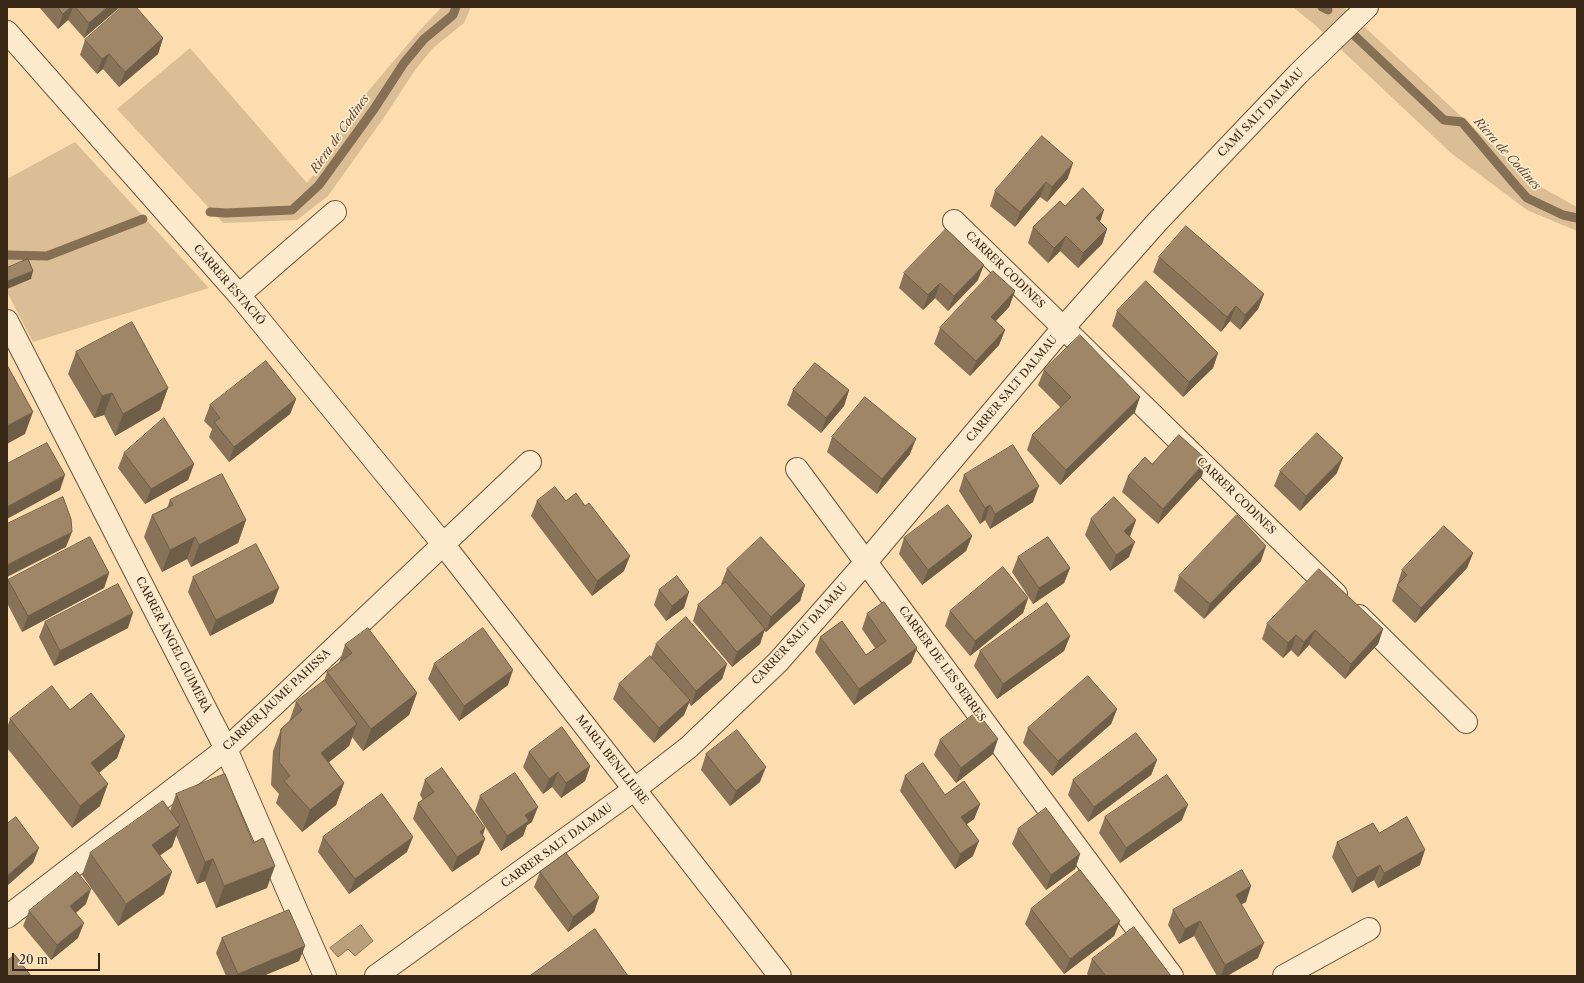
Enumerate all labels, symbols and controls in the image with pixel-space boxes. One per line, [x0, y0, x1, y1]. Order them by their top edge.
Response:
street label: CAMÍ SALT DALMAU [1215, 66, 1307, 160]
water label: Riera de Codines [308, 92, 372, 176]
water label: Riera de Codines [1471, 115, 1543, 193]
street label: CARRER CODINES [963, 229, 1047, 311]
street label: CARRER ESTACIÓ [190, 242, 268, 328]
street label: CARRER SALT DALMAU [964, 333, 1060, 445]
street label: CARRER CODINES [1194, 455, 1278, 537]
street label: CARRER ÀNGEL GUIMERÀ [133, 575, 213, 715]
street label: CARRER SALT DALMAU [749, 580, 851, 688]
street label: CARRER DE LES SERRES [896, 604, 988, 724]
street label: CARRER JAUME PAHISSA [220, 647, 334, 753]
street label: MARIÀ BENLLIURE [573, 713, 651, 807]
street label: CARRER SALT DALMAU [499, 801, 615, 891]
scale bar [14, 945, 102, 971]
text: 20 m [19, 952, 48, 967]

